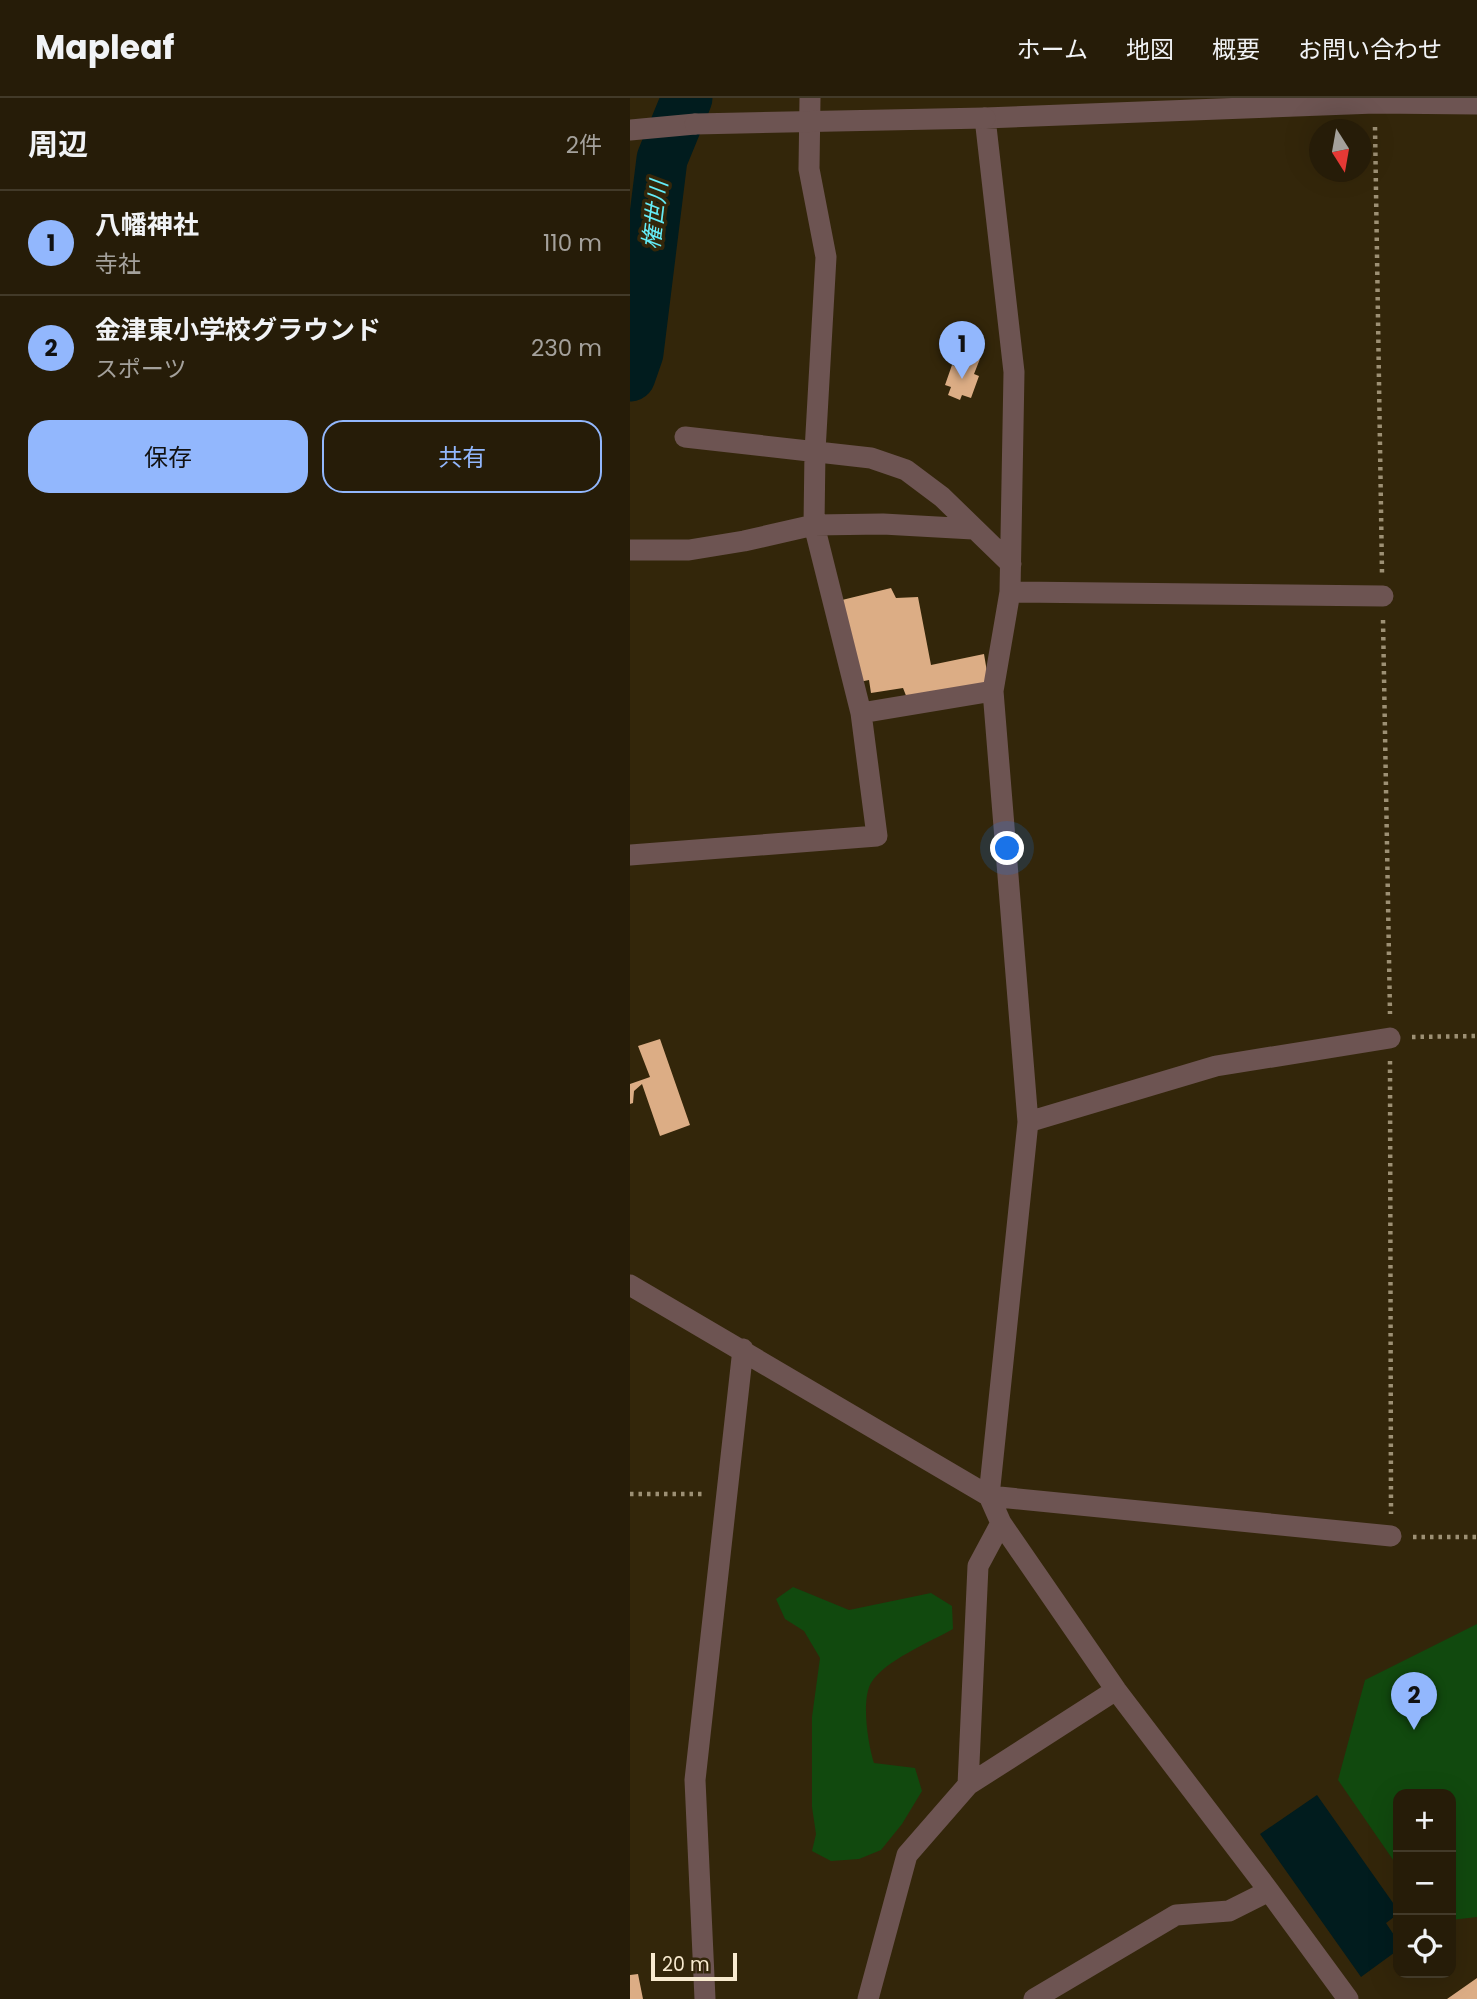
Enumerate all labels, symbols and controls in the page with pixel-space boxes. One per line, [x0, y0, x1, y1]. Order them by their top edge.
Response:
text: Mapleaf [35, 24, 174, 71]
text: ホーム [1017, 33, 1088, 66]
text: 地図 [1126, 33, 1174, 66]
text: 概要 [1212, 33, 1260, 66]
text: お問い合わせ [1298, 33, 1442, 66]
north arrow [1309, 119, 1372, 182]
text: 周辺 [28, 123, 88, 166]
text: 2件 [566, 129, 602, 161]
water label: 権世川 [635, 176, 675, 251]
text: 八幡神社 [95, 207, 199, 243]
text: 1 [47, 227, 55, 259]
text: 110 m [543, 227, 602, 259]
text: 寺社 [95, 248, 141, 280]
text: 金津東小学校グラウンド [95, 312, 381, 348]
pin: 1 [939, 321, 985, 379]
text: 2 [44, 332, 58, 364]
text: 230 m [531, 332, 602, 364]
text: スポーツ [95, 353, 187, 385]
button: 保存 [28, 420, 308, 493]
button: 共有 [322, 420, 602, 493]
your location [990, 831, 1024, 865]
pin: 2 [1391, 1672, 1437, 1730]
map controls [1393, 1789, 1456, 1978]
button: + [1393, 1789, 1456, 1852]
button: − [1393, 1852, 1456, 1915]
button: locate [1393, 1915, 1456, 1978]
scale bar [651, 1950, 737, 1982]
text: 20 m [662, 1951, 710, 1978]

